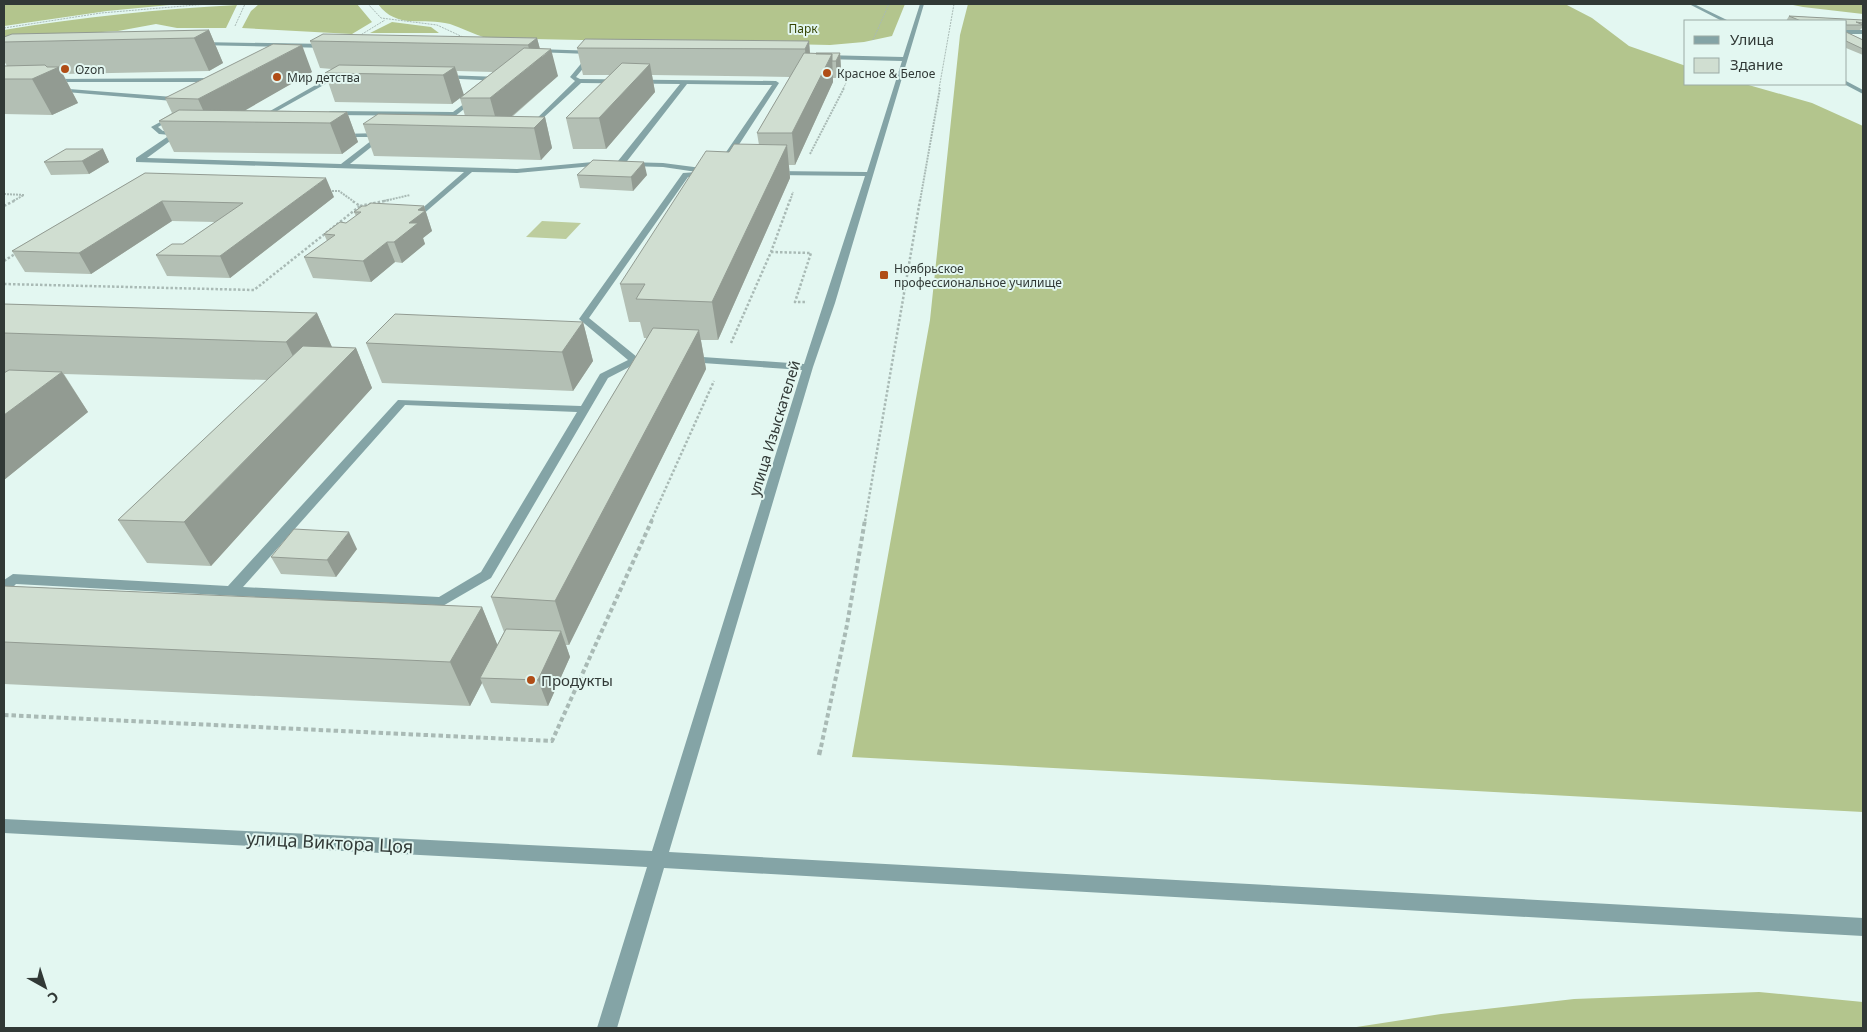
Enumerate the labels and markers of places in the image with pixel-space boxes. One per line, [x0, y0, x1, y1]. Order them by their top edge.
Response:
place label: Ozon [75, 61, 105, 78]
marker: Ozon [59, 63, 71, 75]
place label: Красное & Белое [837, 65, 936, 82]
marker: Красное & Белое [821, 67, 833, 79]
place label: Мир детства [287, 69, 360, 86]
marker: Мир детства [271, 71, 283, 83]
place label: Ноябрьское профессиональное училище [894, 260, 1062, 291]
marker: Ноябрьское профессиональное училище [878, 269, 890, 281]
place label: Продукты [541, 670, 613, 690]
marker: Продукты [525, 674, 537, 686]

